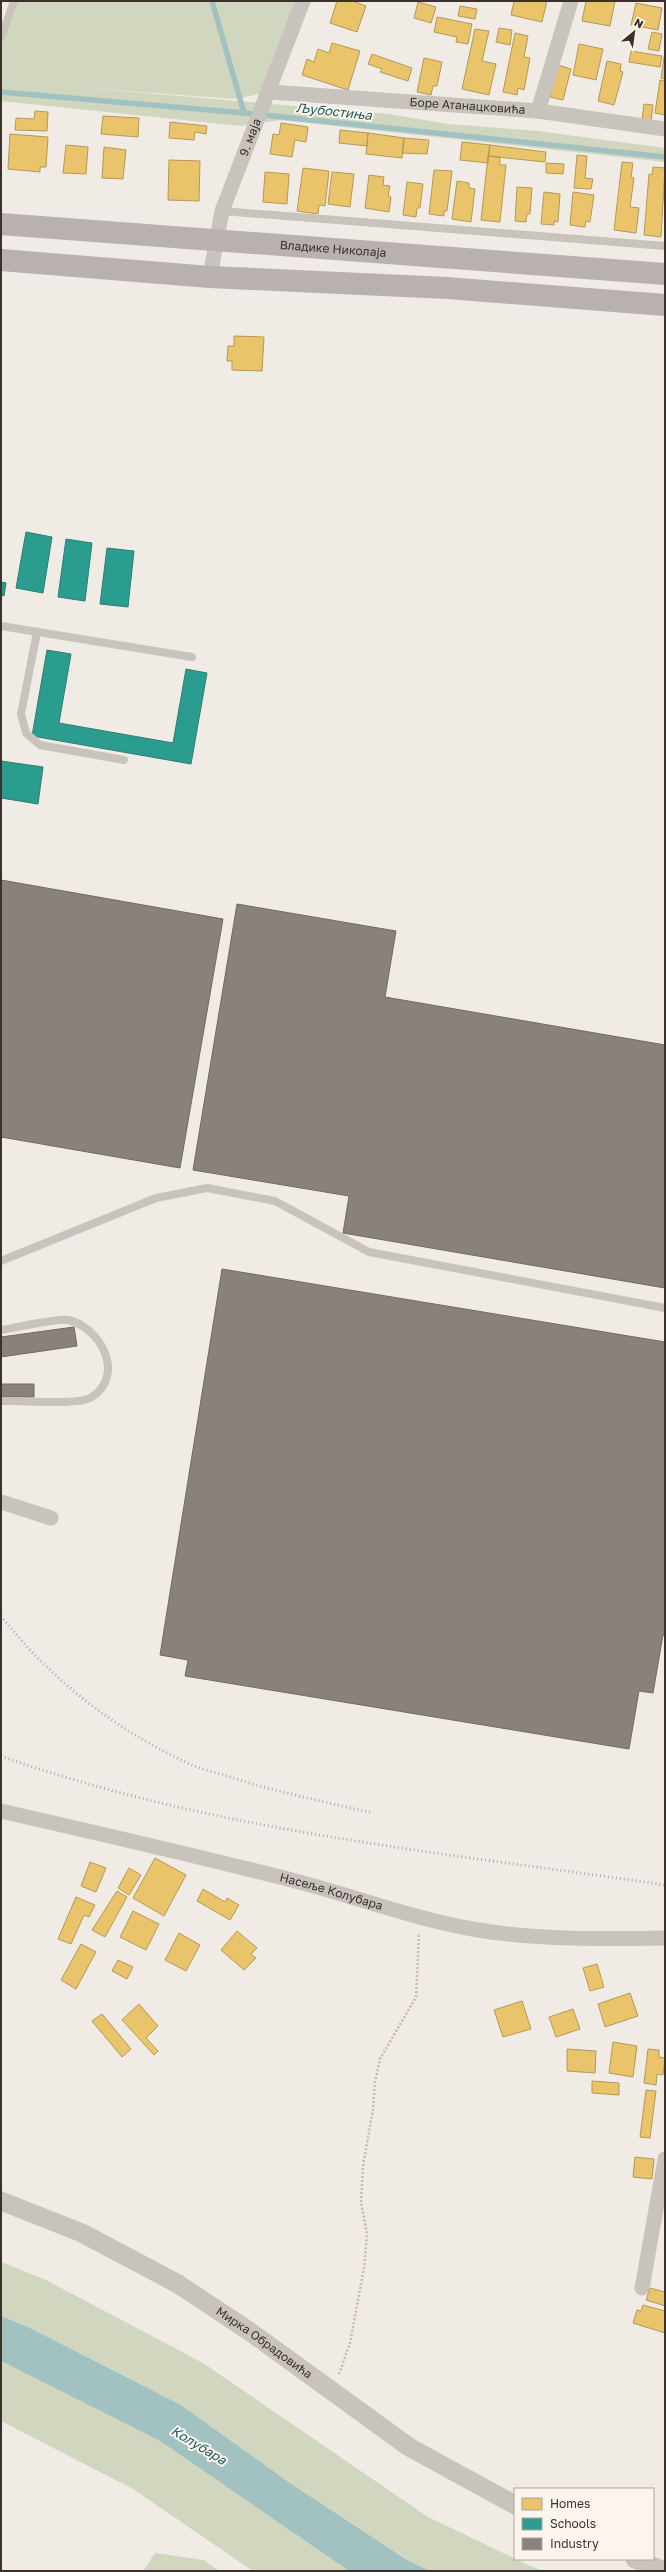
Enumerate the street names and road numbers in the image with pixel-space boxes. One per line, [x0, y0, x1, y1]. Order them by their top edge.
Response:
street label: Боре Атанацковића [409, 94, 526, 117]
street label: 9. маја [236, 116, 264, 158]
street label: Владике Николаја [279, 237, 387, 260]
street label: Насеље Колубара [278, 1869, 385, 1913]
street label: Мирка Обрадовића [213, 2303, 316, 2381]

